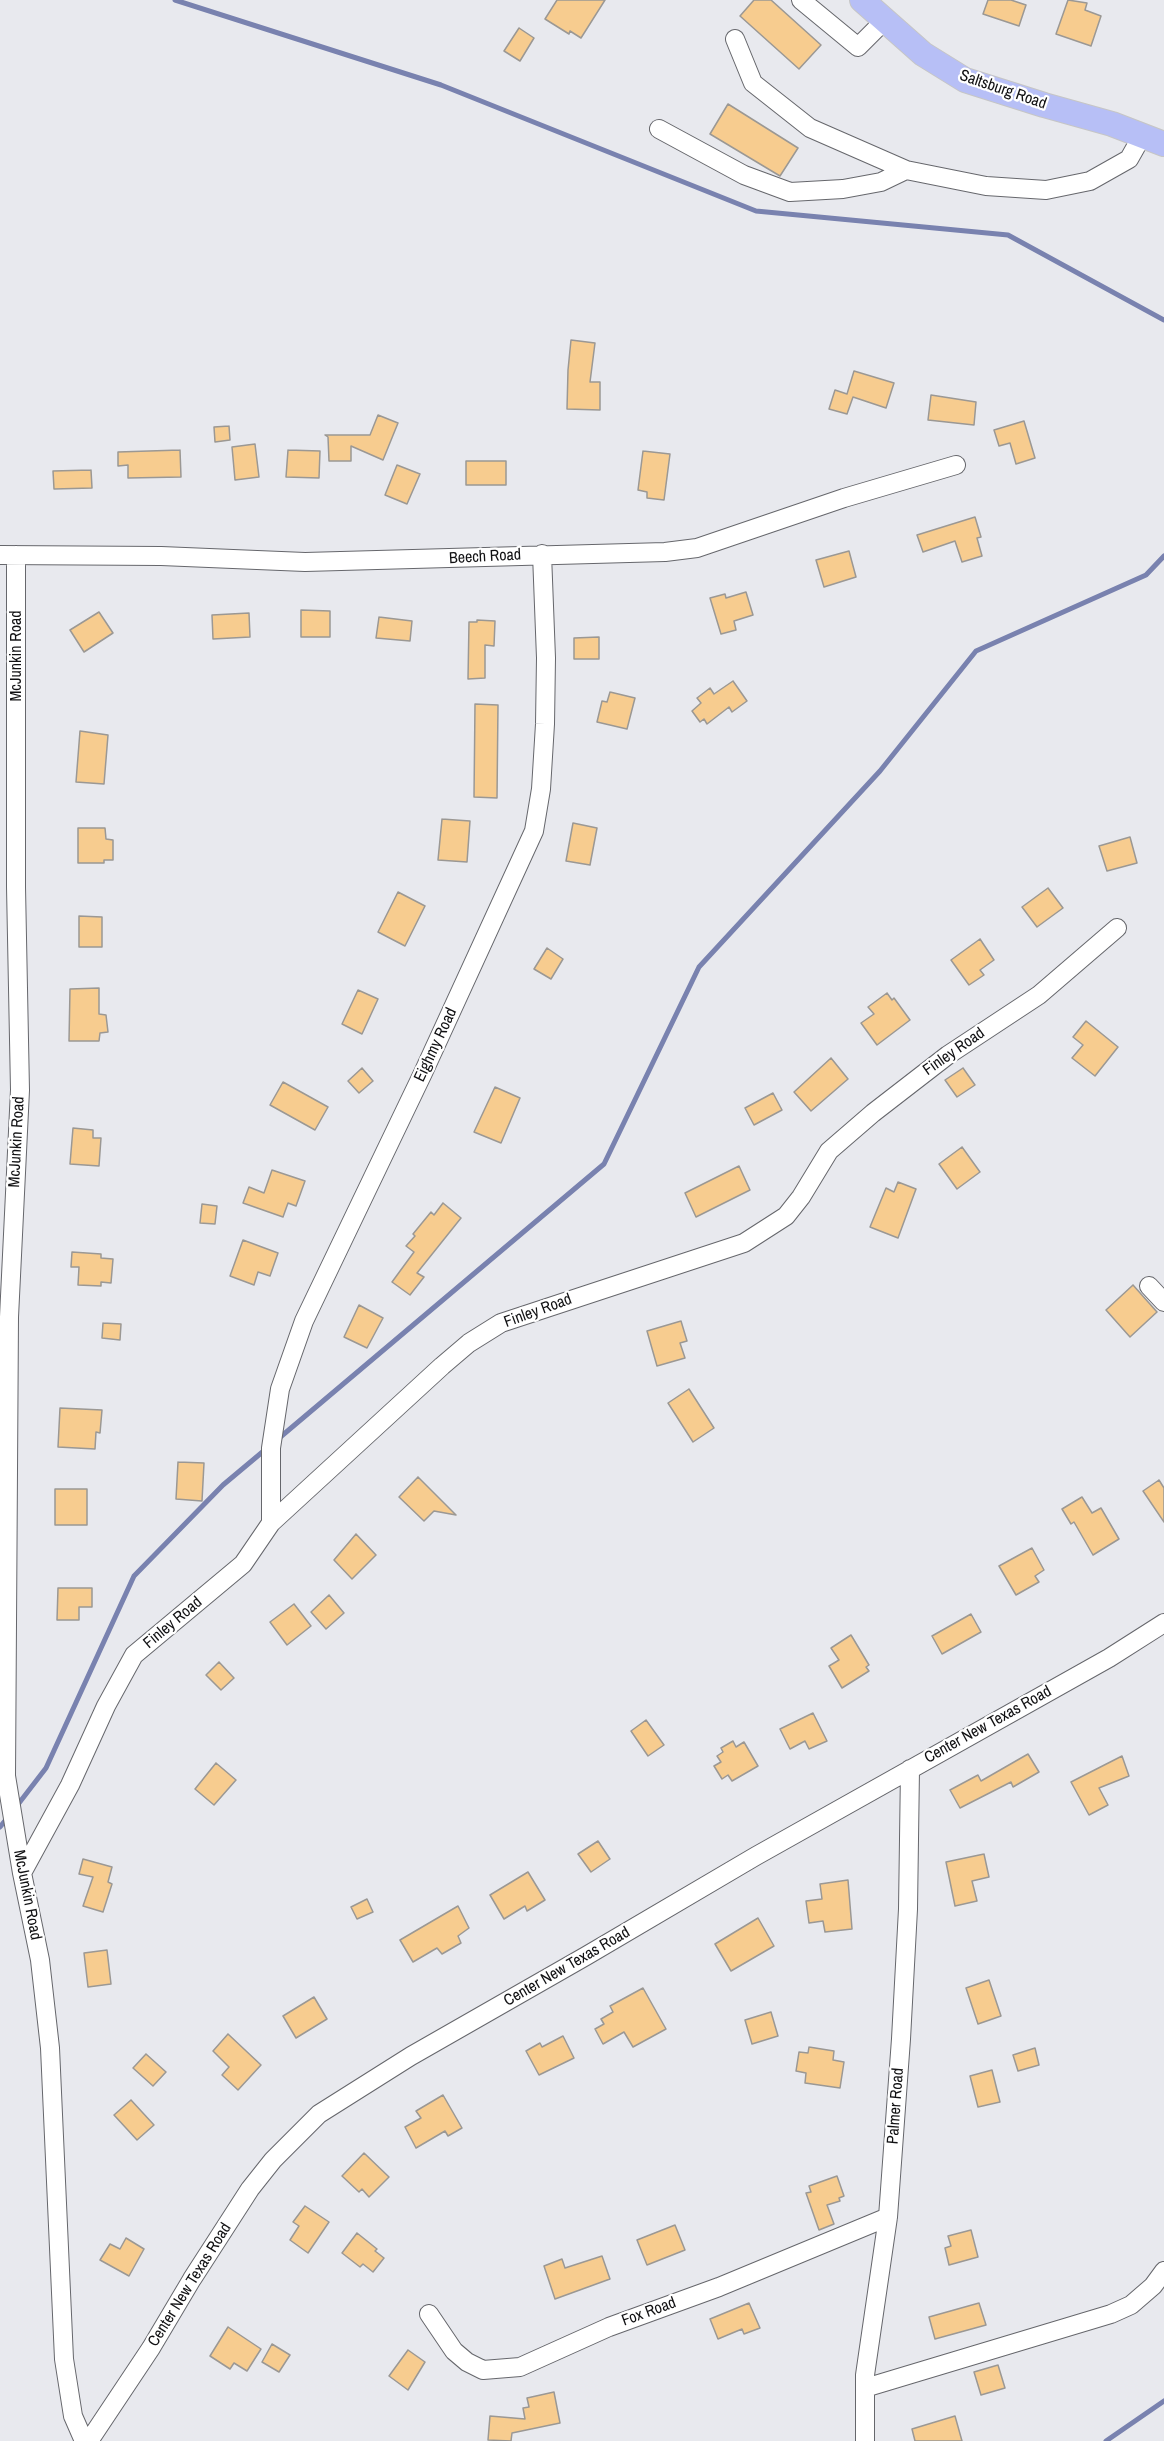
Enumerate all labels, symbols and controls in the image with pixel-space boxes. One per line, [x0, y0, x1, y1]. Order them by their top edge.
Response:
street label: Saltsburg Road [957, 66, 1049, 114]
street label: Beech Road [448, 546, 522, 568]
street label: McJunkin Road [7, 610, 27, 702]
street label: Eighmy Road [411, 1005, 461, 1085]
street label: Finley Road [920, 1024, 988, 1080]
street label: McJunkin Road [5, 1096, 29, 1188]
street label: Finley Road [501, 1290, 575, 1332]
street label: Finley Road [140, 1593, 206, 1653]
street label: Center New Texas Road [921, 1682, 1055, 1768]
street label: McJunkin Road [9, 1848, 45, 1942]
street label: Center New Texas Road [501, 1923, 633, 2011]
street label: Palmer Road [884, 2067, 908, 2145]
street label: Center New Texas Road [144, 2220, 236, 2350]
street label: Fox Road [619, 2293, 679, 2331]

